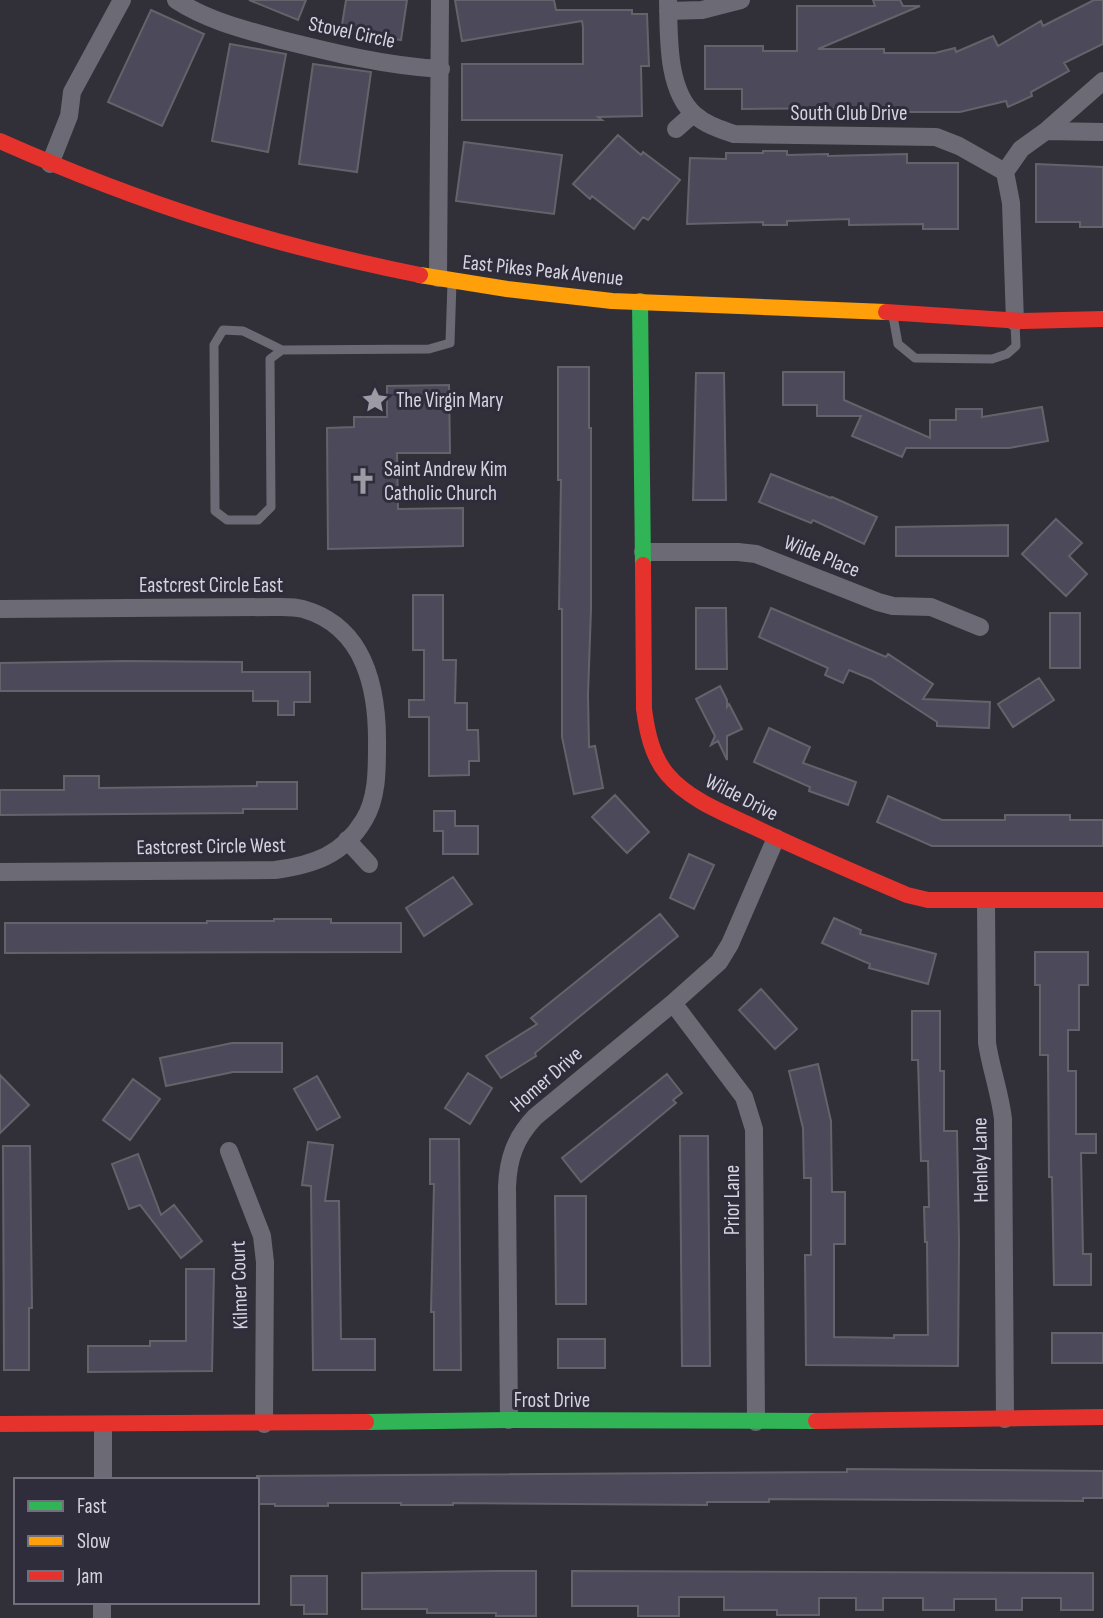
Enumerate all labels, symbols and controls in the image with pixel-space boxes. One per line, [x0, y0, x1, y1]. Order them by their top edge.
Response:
street label: Stovel Circle [306, 11, 398, 54]
street label: South Club Drive [791, 101, 907, 126]
street label: East Pikes Peak Avenue [461, 250, 625, 291]
place icon: The Virgin Mary [360, 385, 390, 415]
place label: The Virgin Mary [396, 388, 503, 413]
place label: Saint Andrew Kim Catholic Church [384, 457, 507, 506]
church icon: Saint Andrew Kim Catholic Church [348, 466, 378, 496]
street label: Wilde Place [780, 530, 863, 583]
street label: Eastcrest Circle East [139, 573, 283, 598]
street label: Wilde Drive [701, 768, 783, 826]
street label: Eastcrest Circle West [136, 833, 286, 860]
street label: Homer Drive [505, 1041, 587, 1117]
street label: Henley Lane [967, 1117, 994, 1203]
street label: Prior Lane [720, 1165, 745, 1235]
street label: Kilmer Court [225, 1240, 254, 1330]
street label: Frost Drive [514, 1388, 590, 1413]
legend [14, 1478, 259, 1604]
text: Fast [77, 1494, 107, 1519]
text: Slow [77, 1529, 111, 1554]
text: Jam [76, 1564, 103, 1589]

